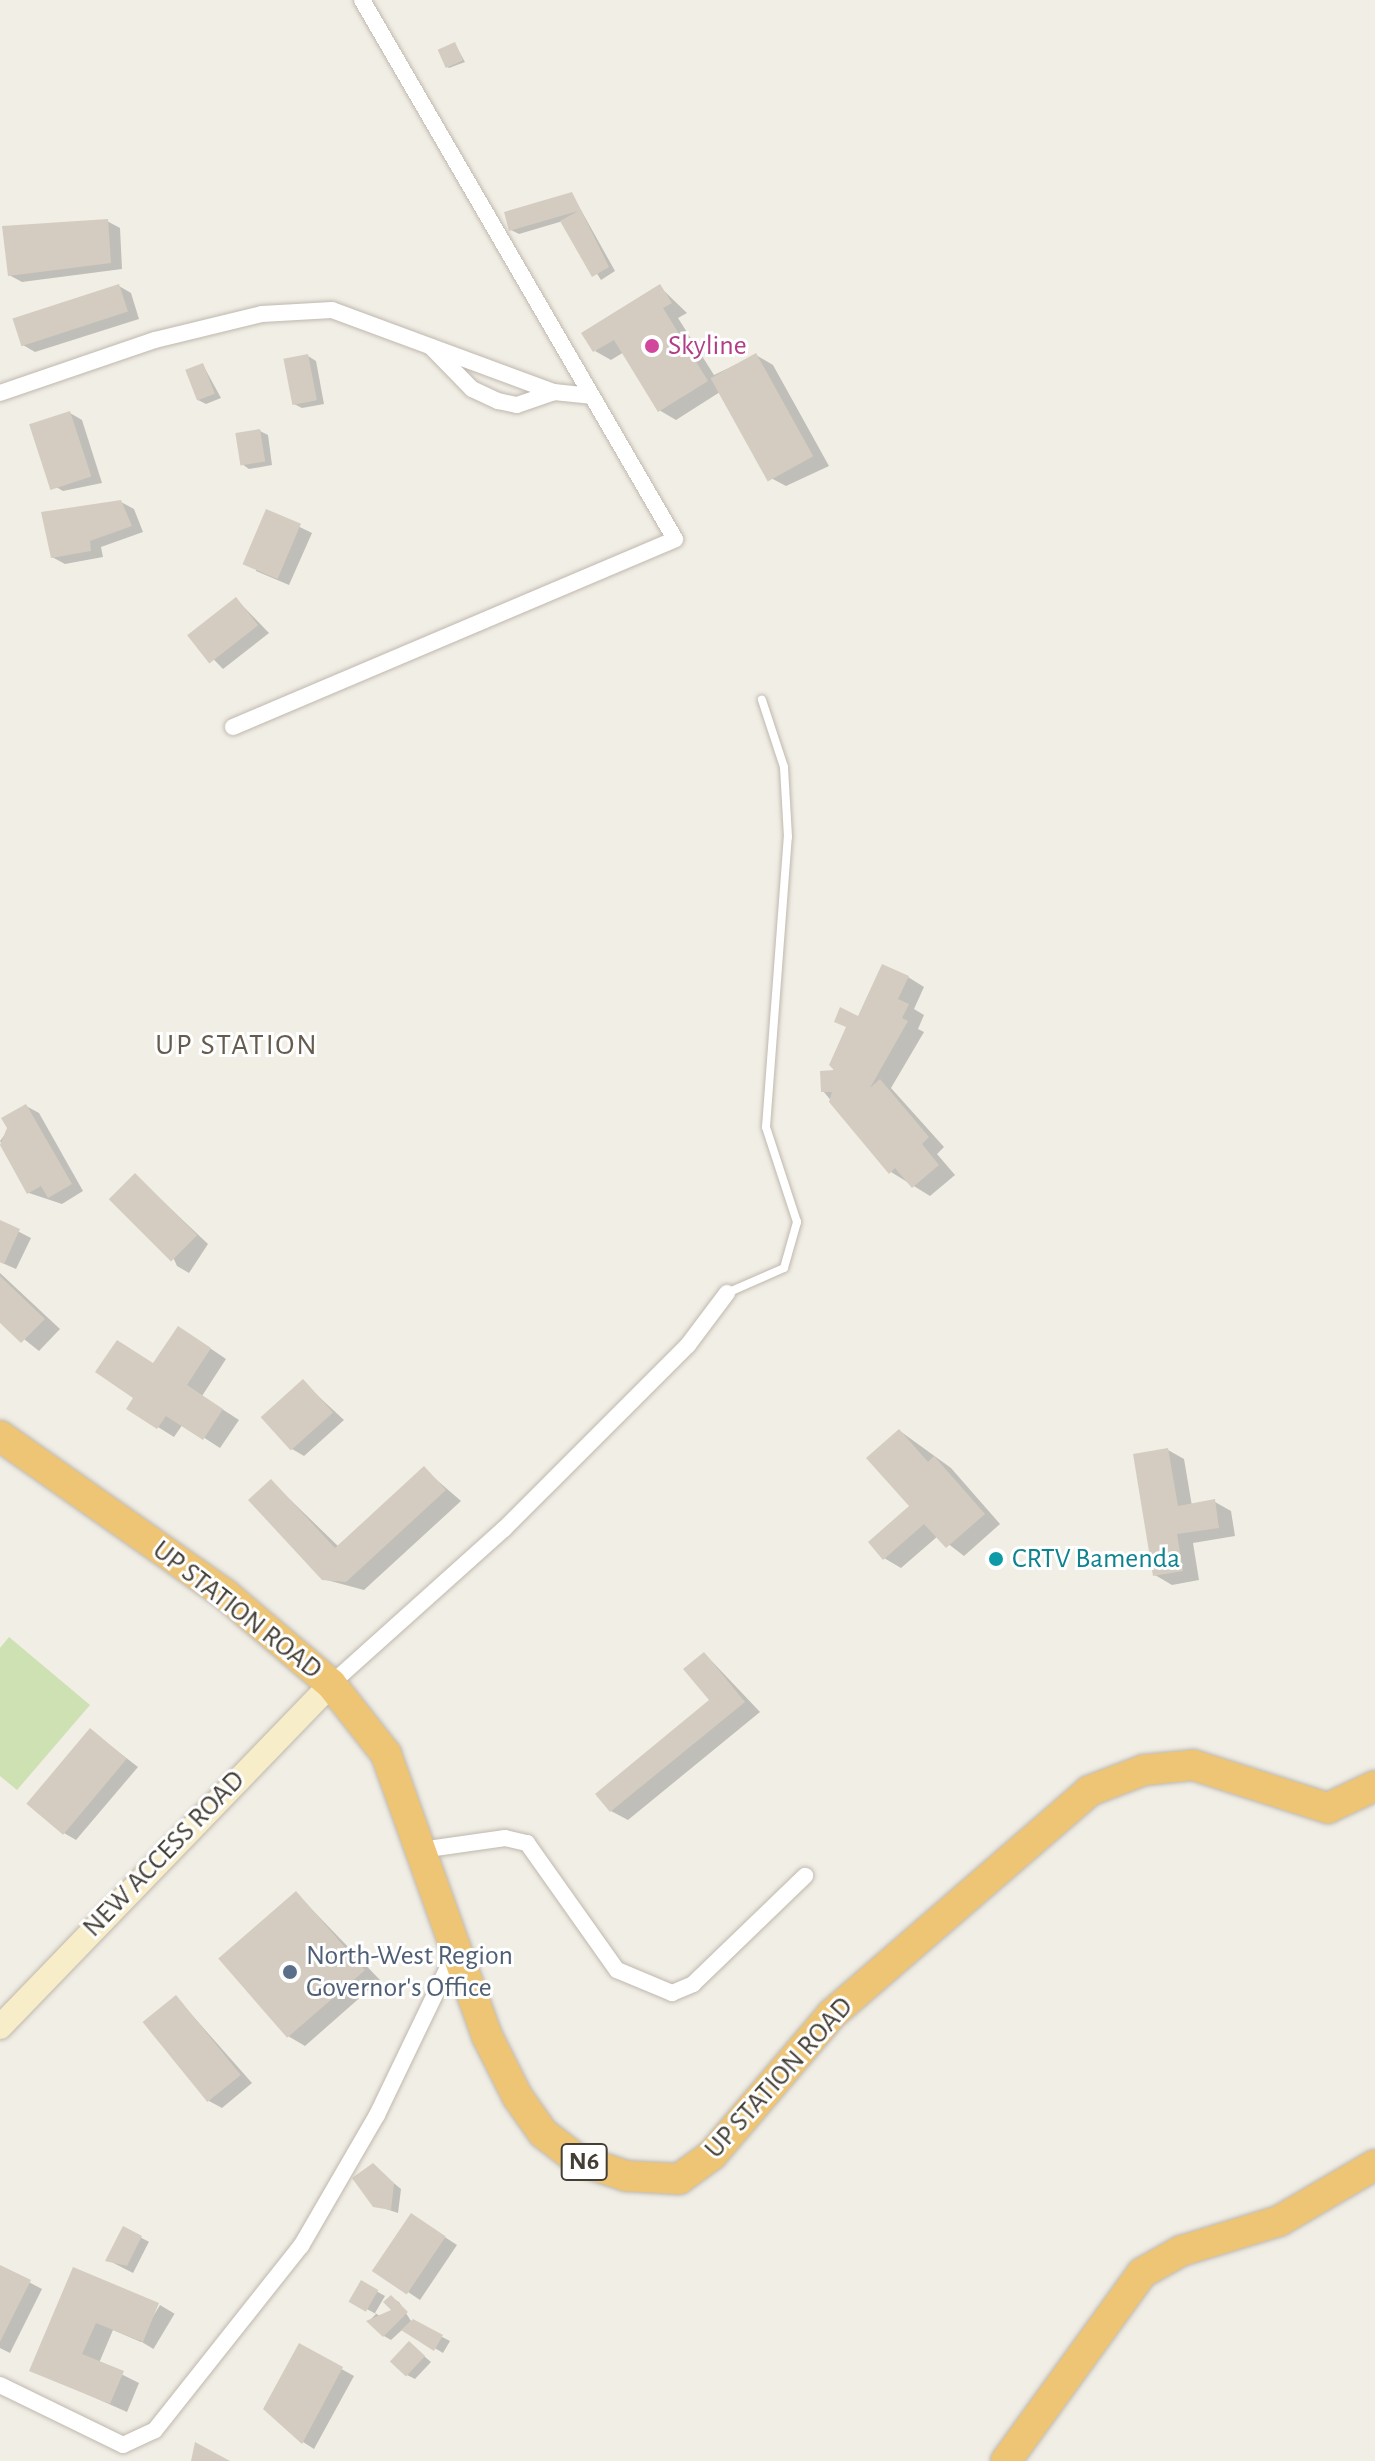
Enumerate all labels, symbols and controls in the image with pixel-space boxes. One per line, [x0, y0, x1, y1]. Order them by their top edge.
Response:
place label: Skyline [668, 329, 747, 363]
marker: Skyline [643, 337, 661, 355]
district label: UP STATION [155, 1027, 319, 1063]
street label: UP STATION ROAD [146, 1534, 328, 1686]
place label: CRTV Bamenda [1012, 1542, 1180, 1576]
marker: CRTV Bamenda [987, 1550, 1005, 1568]
street label: NEW ACCESS ROAD [76, 1764, 252, 1944]
place label: North-West Region Governor's Office [306, 1939, 513, 2005]
marker: North-West Region Governor's Office [281, 1963, 299, 1981]
street label: UP STATION ROAD [698, 1990, 860, 2166]
road number: N6 [560, 2140, 608, 2184]

